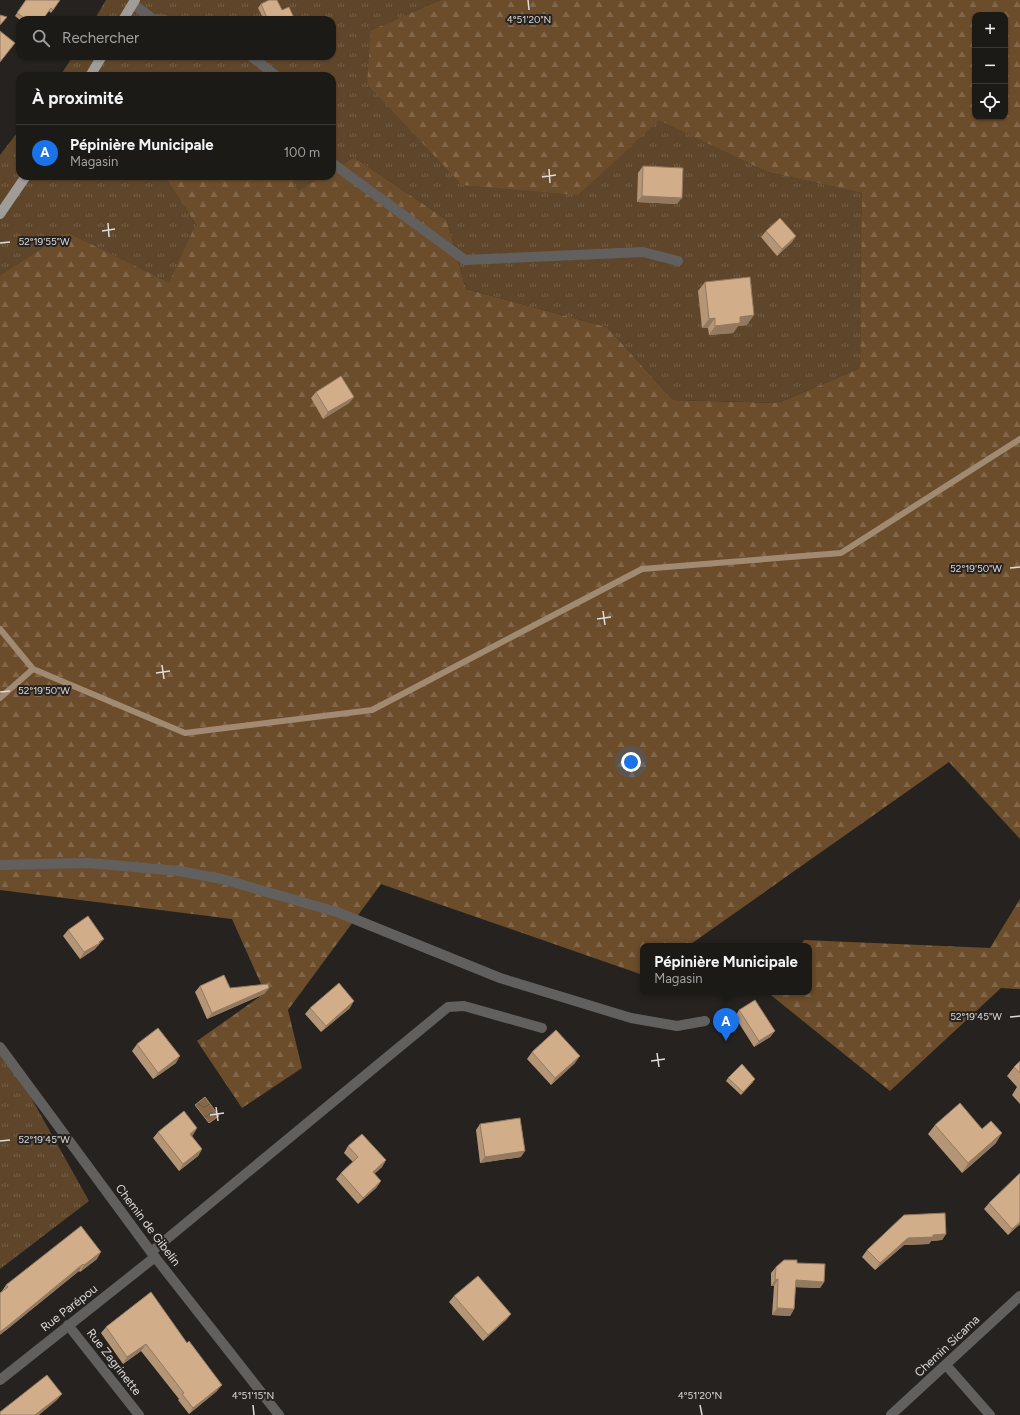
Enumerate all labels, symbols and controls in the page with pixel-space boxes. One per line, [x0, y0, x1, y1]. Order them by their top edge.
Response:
map controls [972, 12, 1008, 120]
button: + [972, 12, 1008, 48]
text: 4°51'20"N [507, 13, 551, 26]
search box [16, 16, 336, 60]
icon: search [30, 27, 52, 49]
text: Rechercher [62, 29, 139, 47]
button: − [972, 48, 1008, 84]
button: locate [972, 84, 1008, 120]
text: À proximité [32, 88, 123, 108]
text: Pépinière Municipale [70, 136, 214, 154]
text: A [40, 145, 50, 160]
text: 100 m [284, 145, 320, 160]
text: Magasin [70, 154, 118, 169]
text: 52°19'55"W [18, 235, 70, 248]
text: 52°19'50"W [950, 562, 1002, 575]
text: 52°19'50"W [18, 684, 70, 697]
your location [621, 752, 641, 772]
popup [640, 943, 812, 995]
text: Pépinière Municipale [654, 953, 798, 971]
text: Magasin [654, 971, 702, 986]
pin: A [713, 1008, 739, 1041]
text: 52°19'45"W [950, 1010, 1002, 1023]
text: 52°19'45"W [18, 1133, 70, 1146]
street label: Chemin de Gibelin [113, 1181, 183, 1269]
street label: Rue Parépou [38, 1282, 100, 1334]
street label: Chemin Sicama [912, 1312, 982, 1380]
street label: Rue Zagrinette [84, 1326, 144, 1398]
text: 4°51'15"N [232, 1389, 274, 1402]
text: 4°51'20"N [678, 1389, 722, 1402]

